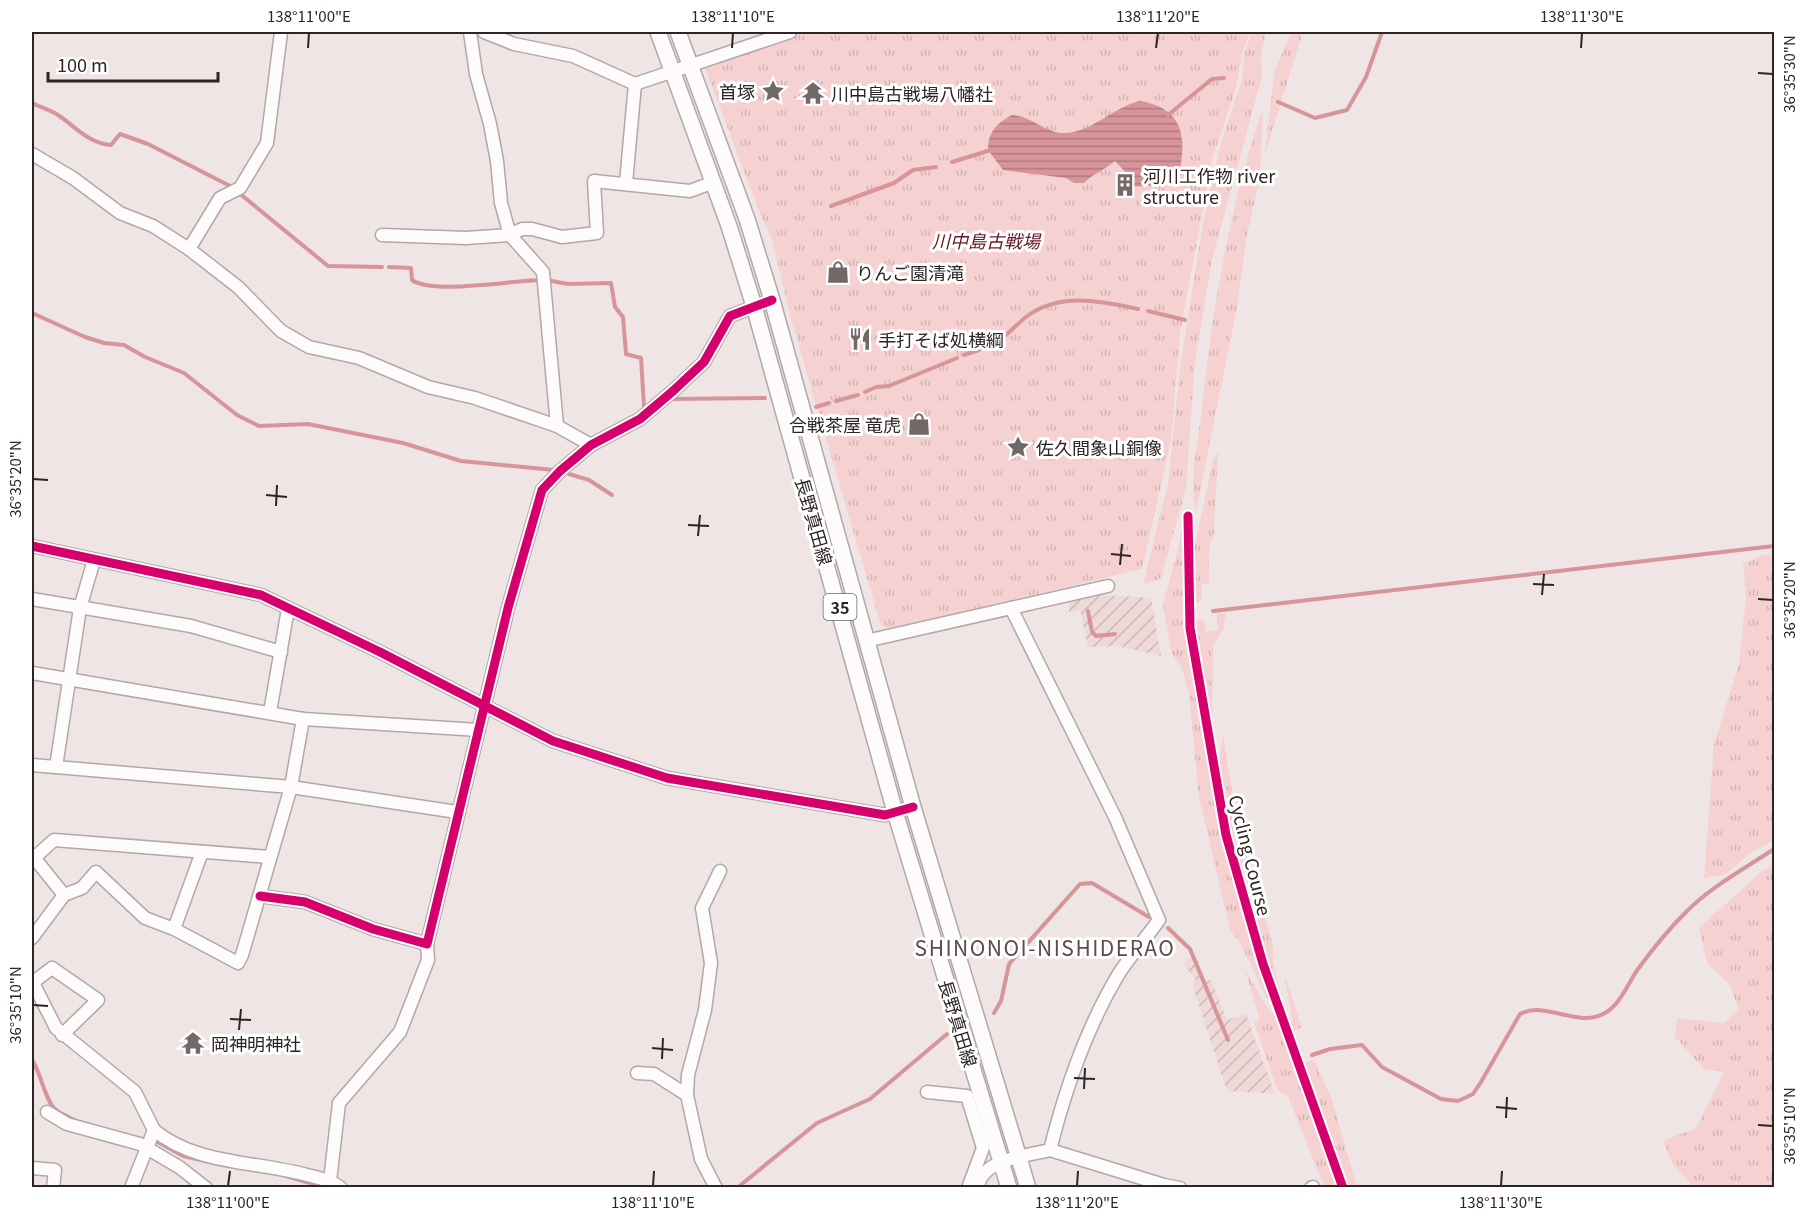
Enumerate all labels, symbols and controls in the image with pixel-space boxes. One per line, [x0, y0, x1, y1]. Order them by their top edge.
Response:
text: 138°11'00"E [267, 5, 351, 26]
text: 138°11'10"E [691, 5, 775, 26]
text: 138°11'20"E [1116, 5, 1200, 26]
text: 138°11'30"E [1540, 5, 1624, 26]
text: 36°35'30"N [1778, 35, 1799, 113]
scale bar [48, 45, 218, 83]
text: 100 m [57, 51, 108, 77]
place label: 首塚 [719, 78, 755, 104]
place icon: 首塚 [760, 78, 786, 104]
temple icon: 川中島古戦場八幡社 [800, 80, 826, 106]
place label: 川中島古戦場八幡社 [831, 80, 993, 106]
place label: 河川工作物 river structure [1143, 162, 1276, 209]
building icon: 河川工作物 river structure [1112, 172, 1138, 198]
park label: 川中島古戦場 [932, 227, 1042, 253]
shop icon: りんご園清滝 [825, 259, 851, 285]
place label: りんご園清滝 [856, 259, 964, 285]
restaurant icon: 手打そば処横綱 [847, 326, 873, 352]
place label: 手打そば処横綱 [878, 326, 1004, 352]
place label: 合戦茶屋 竜虎 [789, 411, 901, 437]
shop icon: 合戦茶屋 竜虎 [906, 411, 932, 437]
place icon: 佐久間象山銅像 [1005, 434, 1031, 460]
place label: 佐久間象山銅像 [1036, 434, 1162, 460]
text: 36°35'20"N [4, 440, 25, 518]
street label: 長野真田線 [790, 474, 840, 568]
text: 36°35'20"N [1778, 561, 1799, 639]
road number: 35 [824, 594, 856, 620]
street label: Cycling Course [1223, 792, 1279, 918]
district label: SHINONOI-NISHIDERAO [915, 932, 1175, 962]
text: 36°35'10"N [4, 966, 25, 1044]
street label: 長野真田線 [933, 976, 985, 1070]
temple icon: 岡神明神社 [180, 1030, 206, 1056]
place label: 岡神明神社 [211, 1030, 301, 1056]
text: 36°35'10"N [1778, 1087, 1799, 1165]
text: 138°11'00"E [186, 1191, 270, 1212]
text: 138°11'10"E [611, 1191, 695, 1212]
text: 138°11'20"E [1035, 1191, 1119, 1212]
text: 138°11'30"E [1459, 1191, 1543, 1212]

